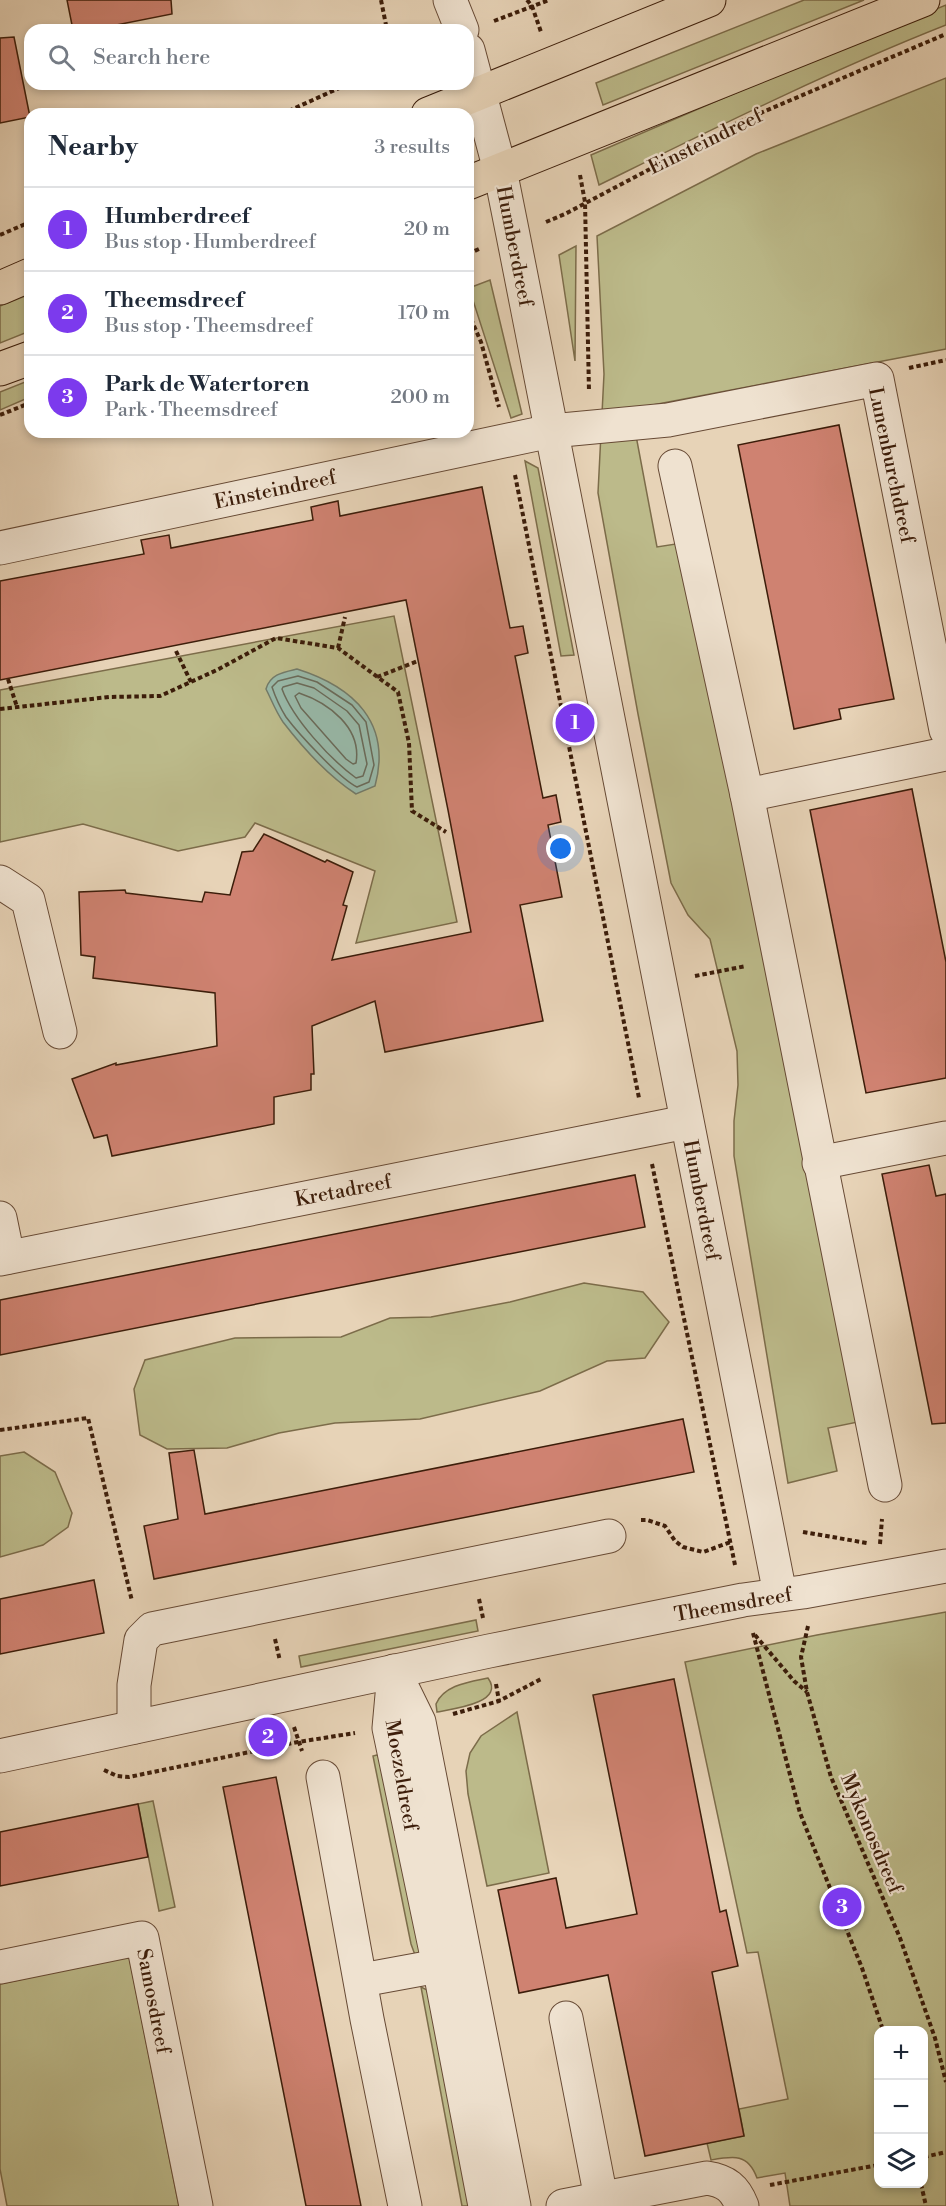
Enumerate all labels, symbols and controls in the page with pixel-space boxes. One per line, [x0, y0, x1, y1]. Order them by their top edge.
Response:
search box [24, 24, 474, 90]
icon: search [45, 41, 78, 74]
text: Search here [93, 44, 210, 71]
street label: Einsteindreef [644, 104, 768, 181]
text: Nearby [48, 131, 138, 163]
text: 3 results [374, 135, 450, 160]
street label: Humberdreef [490, 184, 538, 309]
text: Humberdreef [105, 203, 249, 230]
text: 1 [63, 217, 72, 242]
text: 20 m [404, 217, 450, 242]
text: Bus stop · Humberdreef [105, 230, 316, 255]
text: Theemsdreef [105, 287, 243, 314]
text: 2 [61, 301, 74, 326]
text: 170 m [398, 301, 450, 326]
text: Bus stop · Theemsdreef [105, 314, 313, 339]
text: Park de Watertoren [105, 371, 309, 398]
text: 3 [61, 385, 74, 410]
text: 200 m [390, 385, 450, 410]
street label: Lunenburchdreef [862, 385, 919, 546]
text: Park · Theemsdreef [105, 398, 278, 423]
street label: Einsteindreef [212, 465, 339, 516]
pin: 1 [556, 700, 594, 746]
your location [546, 834, 575, 863]
street label: Humberdreef [677, 1138, 725, 1263]
street label: Kretadreef [293, 1170, 394, 1213]
street label: Theemsdreef [672, 1583, 795, 1628]
pin: 2 [248, 1714, 288, 1760]
street label: Moezeldreef [378, 1718, 423, 1833]
street label: Mykonosdreef [834, 1770, 907, 1898]
pin: 3 [822, 1884, 862, 1930]
street label: Samosdreef [130, 1947, 175, 2057]
map controls [874, 2026, 928, 2188]
button: + [874, 2026, 928, 2080]
button: − [874, 2080, 928, 2134]
button: layers [874, 2134, 928, 2188]

